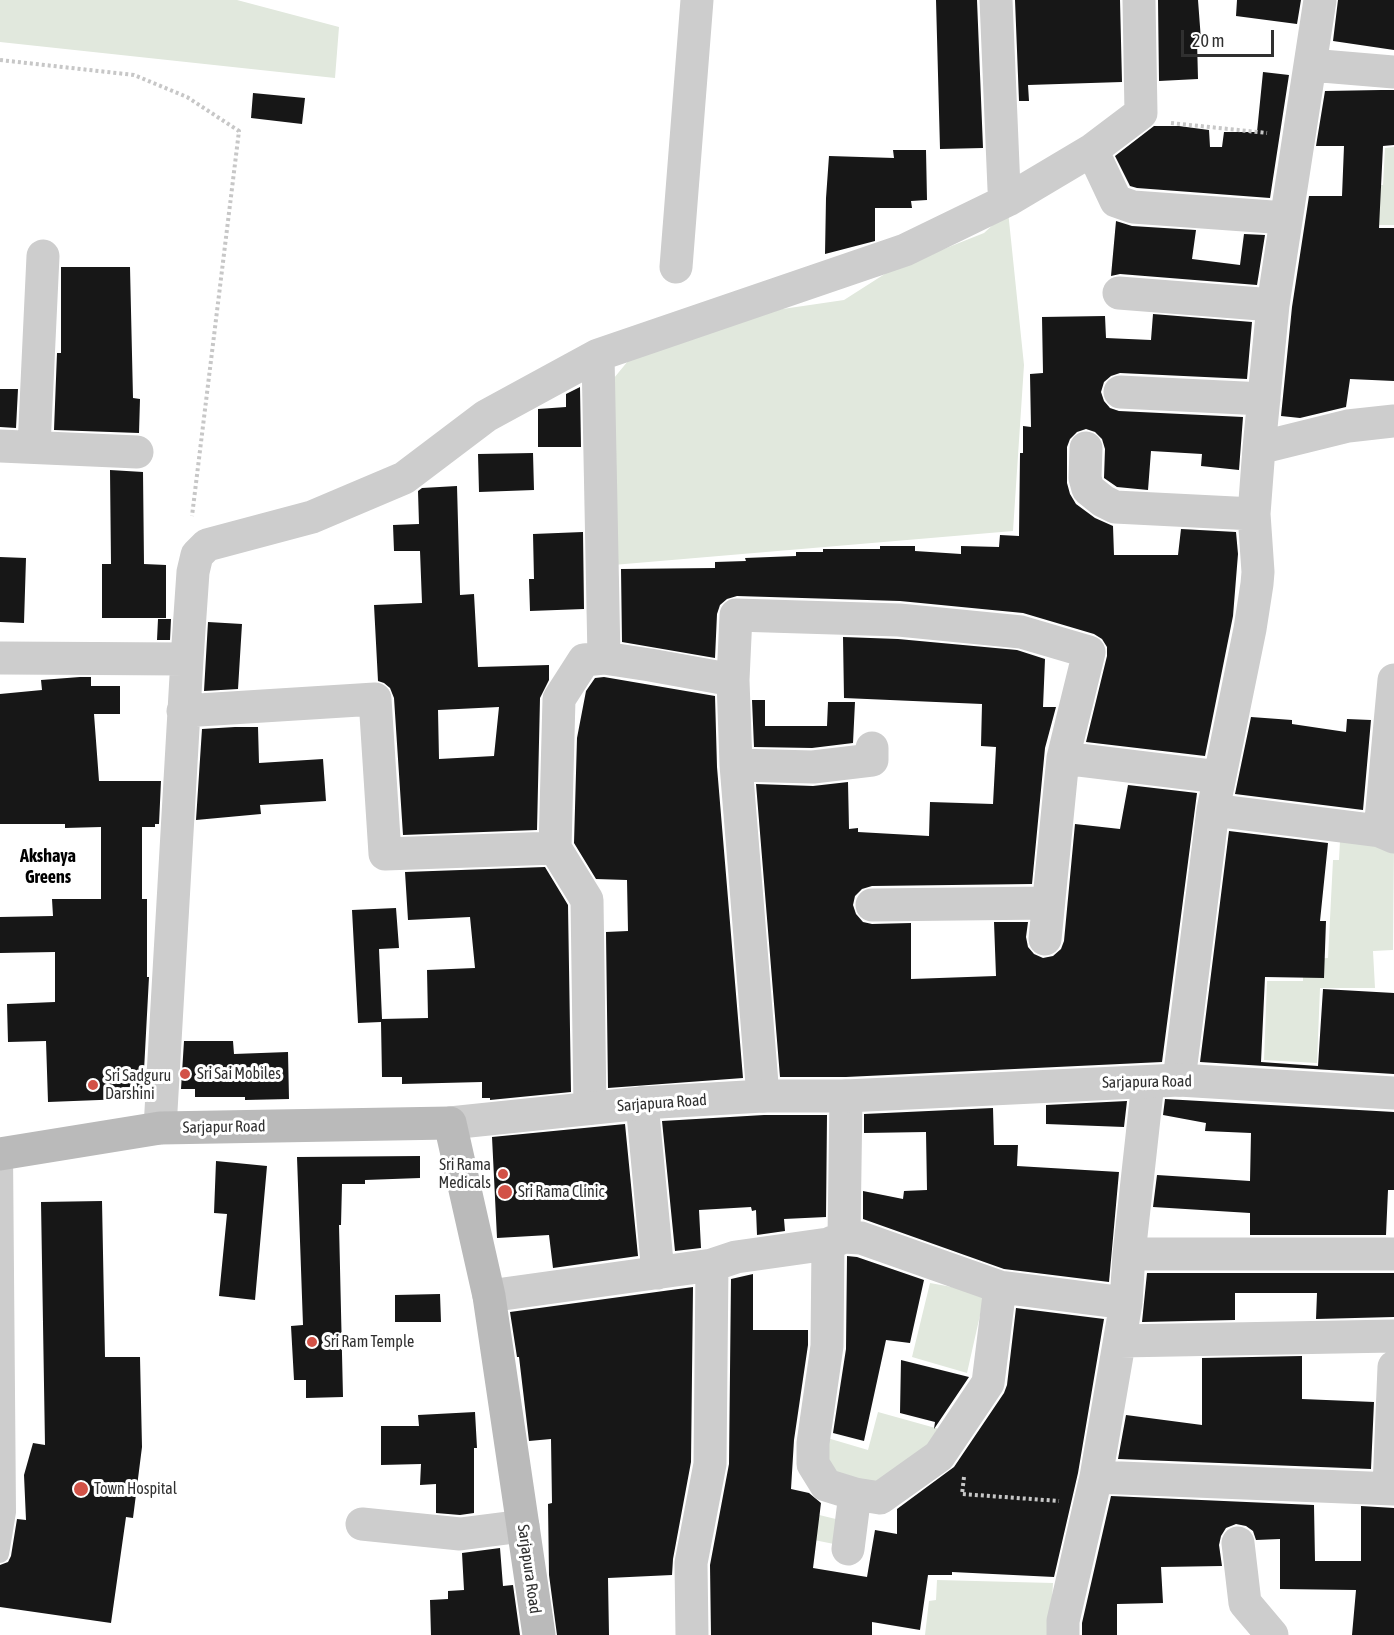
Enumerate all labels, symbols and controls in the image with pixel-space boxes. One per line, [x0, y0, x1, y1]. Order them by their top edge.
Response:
scale bar [1184, 18, 1277, 56]
text: 20 m [1192, 30, 1224, 51]
district label: Akshaya Greens [20, 845, 76, 888]
place label: Sri Sai Mobiles [197, 1064, 281, 1084]
place label: Sri Sadguru Darshini [105, 1066, 171, 1104]
marker: Sri Sai Mobiles [178, 1067, 192, 1081]
street label: Sarjapura Road [1102, 1072, 1192, 1092]
marker: Sri Sadguru Darshini [86, 1078, 100, 1092]
street label: Sarjapura Road [616, 1090, 708, 1116]
street label: Sarjapur Road [182, 1117, 266, 1137]
place label: Sri Rama Medicals [439, 1155, 491, 1193]
marker: Sri Rama Medicals [496, 1167, 510, 1181]
place label: Sri Rama Clinic [518, 1182, 604, 1202]
marker: Sri Rama Clinic [496, 1183, 514, 1201]
place label: Sri Ram Temple [324, 1332, 414, 1352]
marker: Sri Ram Temple [305, 1335, 319, 1349]
place label: Town Hospital [94, 1479, 177, 1499]
marker: Town Hospital [72, 1480, 90, 1498]
street label: Sarjapura Road [513, 1523, 545, 1615]

